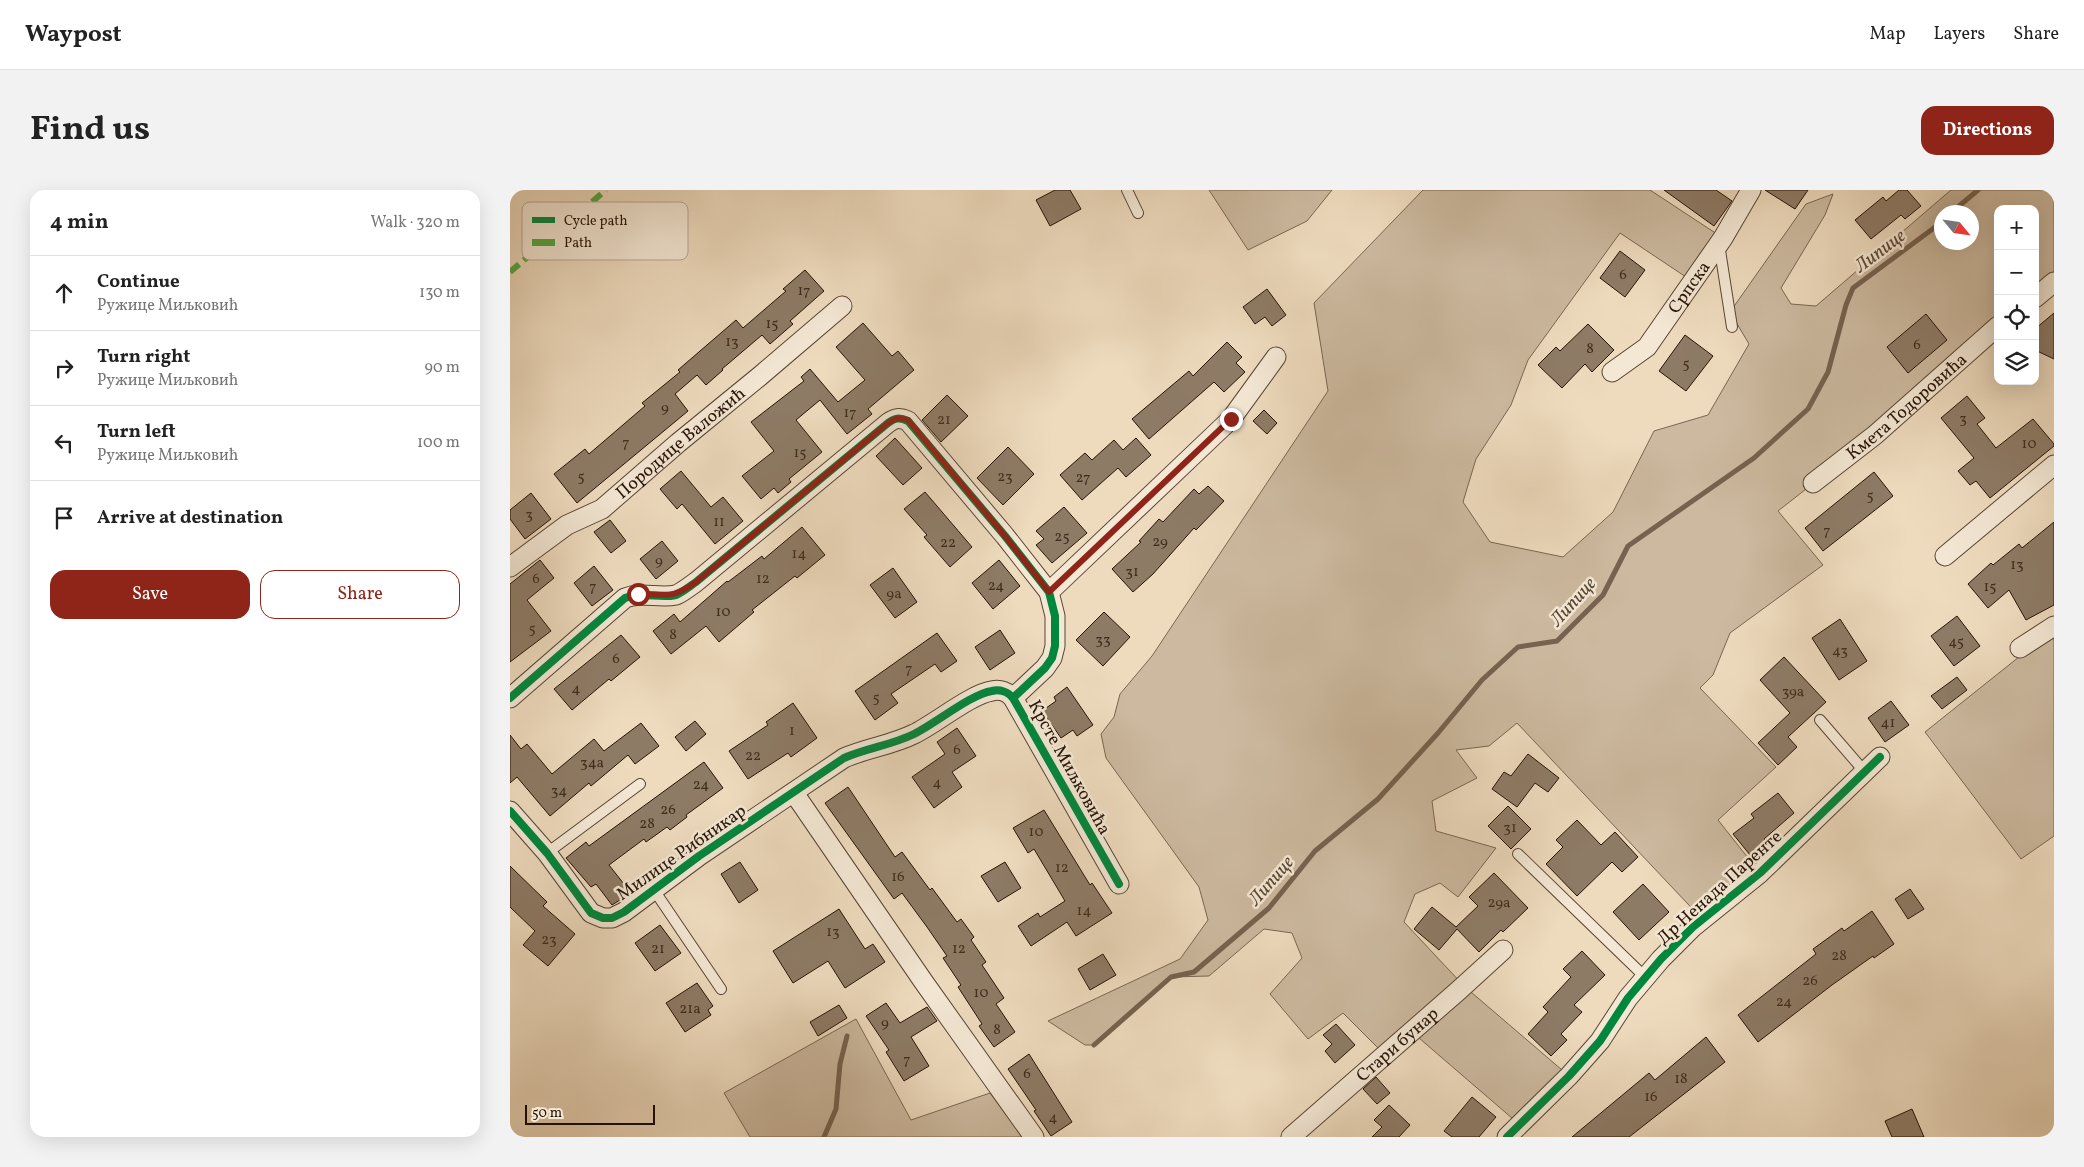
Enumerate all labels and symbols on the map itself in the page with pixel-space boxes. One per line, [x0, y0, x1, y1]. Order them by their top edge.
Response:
legend [522, 202, 688, 260]
north arrow [1934, 205, 1979, 250]
text: Cycle path [564, 212, 628, 231]
water label: Липице [1848, 224, 1911, 280]
text: Path [564, 234, 592, 253]
street label: Српска [1663, 257, 1717, 319]
house number: 6 [1619, 265, 1627, 286]
house number: 17 [797, 281, 811, 302]
house number: 15 [765, 314, 779, 335]
house number: 13 [725, 332, 739, 353]
house number: 6 [1913, 335, 1921, 356]
house number: 8 [1586, 339, 1594, 360]
street label: Кмета Тодоровића [1842, 348, 1973, 467]
house number: 5 [1682, 354, 1690, 375]
street label: Породице Валожић [611, 382, 752, 506]
house number: 9 [661, 398, 669, 419]
house number: 17 [843, 403, 857, 424]
route end [1220, 408, 1243, 431]
house number: 3 [1959, 409, 1967, 430]
house number: 21 [937, 410, 951, 431]
house number: 7 [622, 433, 630, 454]
house number: 10 [2022, 434, 2036, 455]
house number: 15 [793, 443, 807, 464]
house number: 5 [577, 467, 585, 488]
house number: 23 [997, 467, 1013, 488]
house number: 27 [1076, 468, 1090, 489]
house number: 5 [1866, 486, 1874, 507]
house number: 3 [525, 505, 533, 526]
house number: 11 [713, 512, 725, 533]
house number: 7 [1823, 521, 1831, 542]
house number: 25 [1054, 527, 1070, 548]
house number: 29 [1152, 532, 1168, 553]
house number: 22 [940, 533, 956, 554]
house number: 14 [792, 544, 806, 565]
house number: 9 [655, 551, 663, 572]
house number: 13 [2010, 555, 2024, 576]
house number: 31 [1125, 562, 1139, 583]
house number: 6 [532, 569, 540, 590]
house number: 12 [756, 569, 770, 590]
water label: Липице [1544, 572, 1603, 633]
house number: 24 [988, 576, 1004, 597]
house number: 7 [589, 577, 597, 598]
house number: 15 [1983, 577, 1997, 598]
route start [627, 583, 650, 606]
house number: 9a [886, 584, 902, 605]
house number: 10 [716, 602, 730, 623]
house number: 5 [528, 619, 536, 640]
house number: 8 [669, 625, 677, 646]
house number: 33 [1095, 630, 1111, 651]
house number: 45 [1948, 632, 1964, 653]
house number: 43 [1832, 641, 1848, 662]
house number: 6 [612, 649, 620, 670]
house number: 7 [905, 659, 913, 680]
house number: 4 [572, 679, 581, 700]
house number: 39a [1782, 682, 1804, 703]
house number: 5 [872, 688, 880, 709]
street label: Крсте Миљковића [1021, 696, 1116, 840]
house number: 41 [1881, 713, 1895, 734]
house number: 1 [789, 721, 795, 742]
house number: 6 [953, 740, 961, 761]
house number: 22 [745, 746, 761, 767]
house number: 34a [580, 753, 604, 774]
house number: 4 [933, 773, 942, 794]
house number: 24 [693, 775, 709, 796]
house number: 34 [551, 781, 567, 802]
street label: Милице Рибникар [612, 799, 752, 907]
house number: 26 [660, 800, 676, 821]
house number: 28 [639, 814, 655, 835]
house number: 31 [1503, 818, 1517, 839]
house number: 10 [1029, 822, 1043, 843]
street label: Др Ненада Паренте [1652, 825, 1788, 951]
water label: Липице [1242, 851, 1300, 913]
house number: 12 [1055, 858, 1069, 879]
house number: 16 [891, 867, 905, 888]
house number: 29a [1487, 893, 1511, 914]
house number: 14 [1077, 901, 1091, 922]
house number: 13 [826, 922, 840, 943]
house number: 23 [541, 930, 557, 951]
house number: 21 [651, 939, 665, 960]
house number: 12 [952, 939, 966, 960]
house number: 28 [1831, 946, 1847, 967]
house number: 26 [1802, 971, 1818, 992]
house number: 10 [974, 983, 988, 1004]
house number: 24 [1776, 992, 1792, 1013]
house number: 21a [679, 999, 701, 1020]
street label: Стари бунар [1351, 1002, 1445, 1088]
house number: 9 [881, 1013, 889, 1034]
house number: 8 [993, 1020, 1001, 1041]
house number: 7 [903, 1050, 911, 1071]
house number: 6 [1023, 1064, 1031, 1085]
house number: 18 [1674, 1069, 1688, 1090]
house number: 16 [1644, 1087, 1658, 1108]
scale bar [525, 1102, 655, 1125]
house number: 4 [1049, 1108, 1058, 1129]

